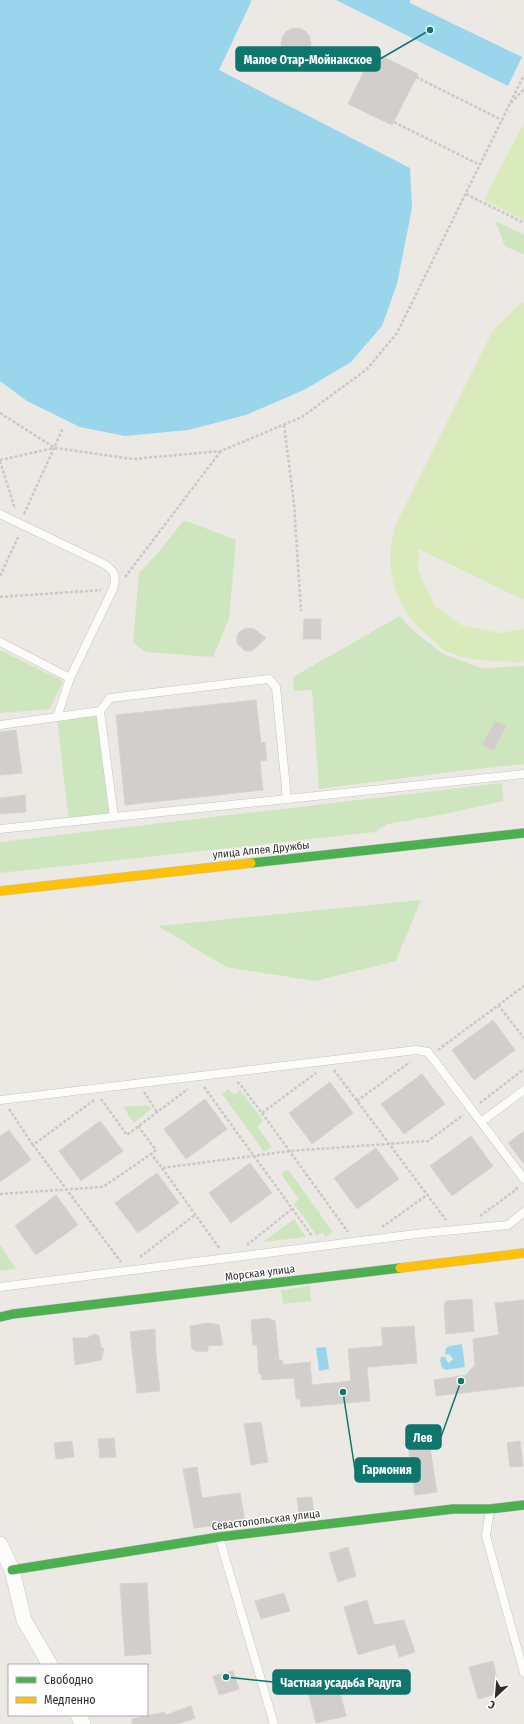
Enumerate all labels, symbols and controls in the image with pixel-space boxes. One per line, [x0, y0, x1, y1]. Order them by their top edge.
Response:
callout: Малое Отар-Мойнакское [236, 47, 380, 71]
text: Малое Отар-Мойнакское [244, 53, 372, 67]
street label: улица Аллея Дружбы [212, 838, 310, 862]
street label: Морская улица [224, 1262, 296, 1284]
callout: Лев [406, 1425, 441, 1449]
text: Лев [413, 1431, 433, 1445]
callout: Гармония [355, 1458, 420, 1482]
text: Гармония [362, 1463, 412, 1477]
street label: Севастопольская улица [211, 1507, 321, 1533]
legend [8, 1664, 148, 1716]
callout: Частная усадьба Радуга [273, 1670, 410, 1694]
text: Свободно [44, 1673, 93, 1687]
text: Частная усадьба Радуга [280, 1676, 402, 1690]
north arrow [476, 1676, 516, 1716]
text: Медленно [44, 1693, 96, 1707]
text: С [486, 1697, 497, 1712]

